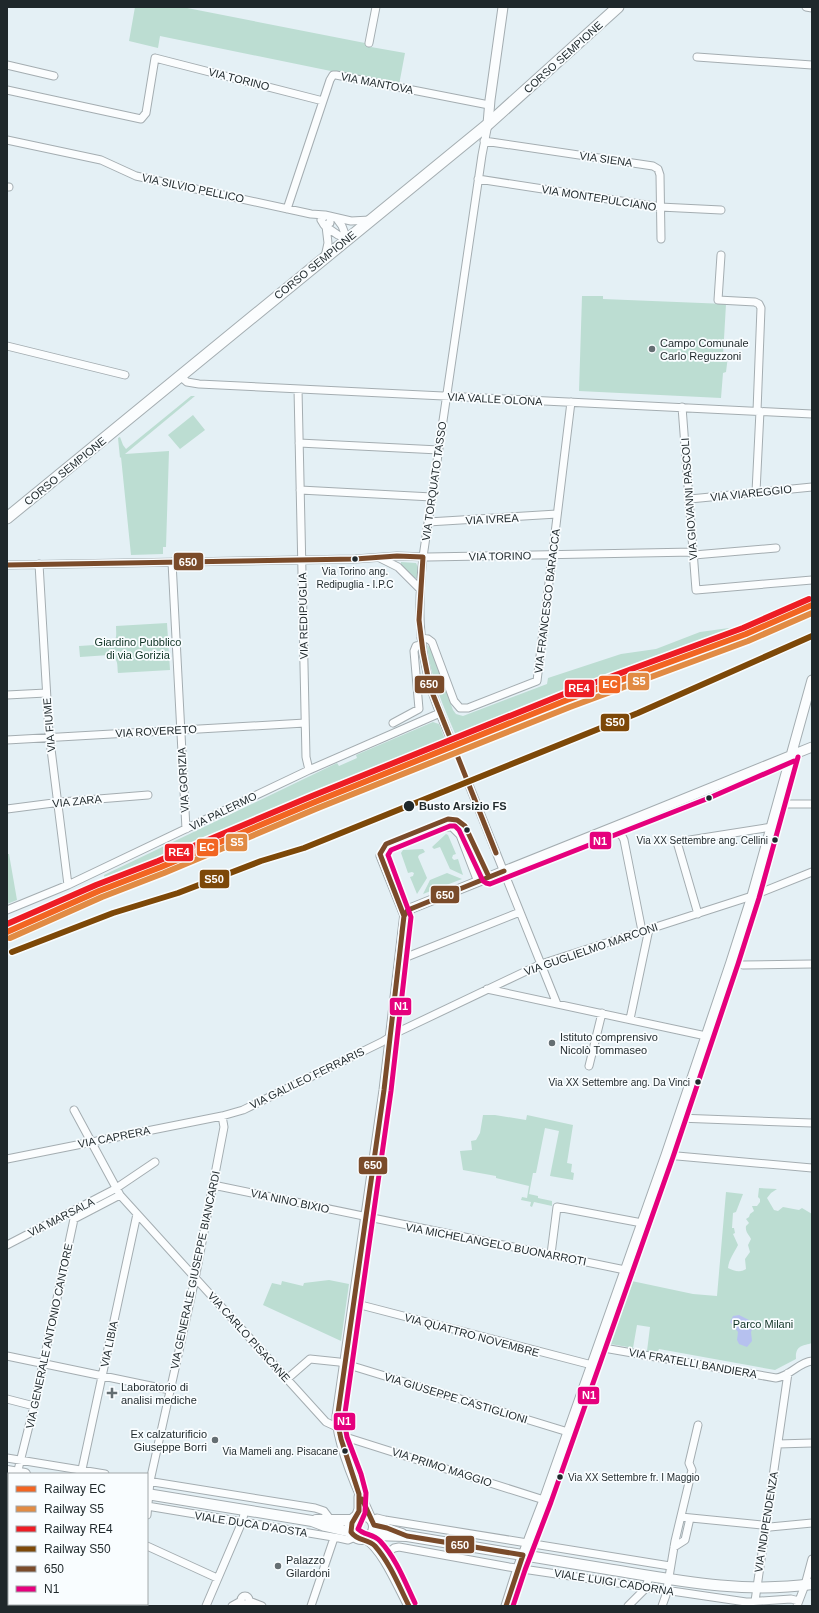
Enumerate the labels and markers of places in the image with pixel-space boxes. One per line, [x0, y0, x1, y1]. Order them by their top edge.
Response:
place label: Campo Comunale Carlo Reguzzoni [660, 337, 749, 362]
marker: Campo Comunale Carlo Reguzzoni [647, 344, 657, 354]
marker: Via Torino ang. Redipuglia - I.P.C [350, 554, 360, 564]
place label: Via Torino ang. Redipuglia - I.P.C [316, 566, 394, 590]
unlabelled marker [704, 793, 714, 803]
marker: Busto Arsizio FS [402, 799, 416, 813]
place label: Busto Arsizio FS [419, 800, 507, 812]
unlabelled marker [462, 825, 472, 835]
place label: Via XX Settembre ang. Cellini [636, 835, 768, 846]
marker: Via XX Settembre ang. Cellini [770, 835, 780, 845]
place label: Istituto comprensivo Nicolò Tommaseo [560, 1031, 658, 1056]
marker: Istituto comprensivo Nicolò Tommaseo [547, 1038, 557, 1048]
place label: Via XX Settembre ang. Da Vinci [549, 1077, 690, 1088]
marker: Via XX Settembre ang. Da Vinci [693, 1077, 703, 1087]
place label: Laboratorio di analisi mediche [121, 1381, 197, 1406]
marker: Laboratorio di analisi mediche [106, 1387, 118, 1399]
place label: Ex calzaturificio Giuseppe Borri [131, 1428, 207, 1453]
marker: Ex calzaturificio Giuseppe Borri [210, 1435, 220, 1445]
place label: Via Mameli ang. Pisacane [223, 1446, 338, 1457]
marker: Via Mameli ang. Pisacane [340, 1446, 350, 1456]
marker: Via XX Settembre fr. I Maggio [555, 1472, 565, 1482]
place label: Via XX Settembre fr. I Maggio [568, 1472, 700, 1483]
place label: Palazzo Gilardoni [286, 1554, 330, 1579]
marker: Palazzo Gilardoni [273, 1561, 283, 1571]

